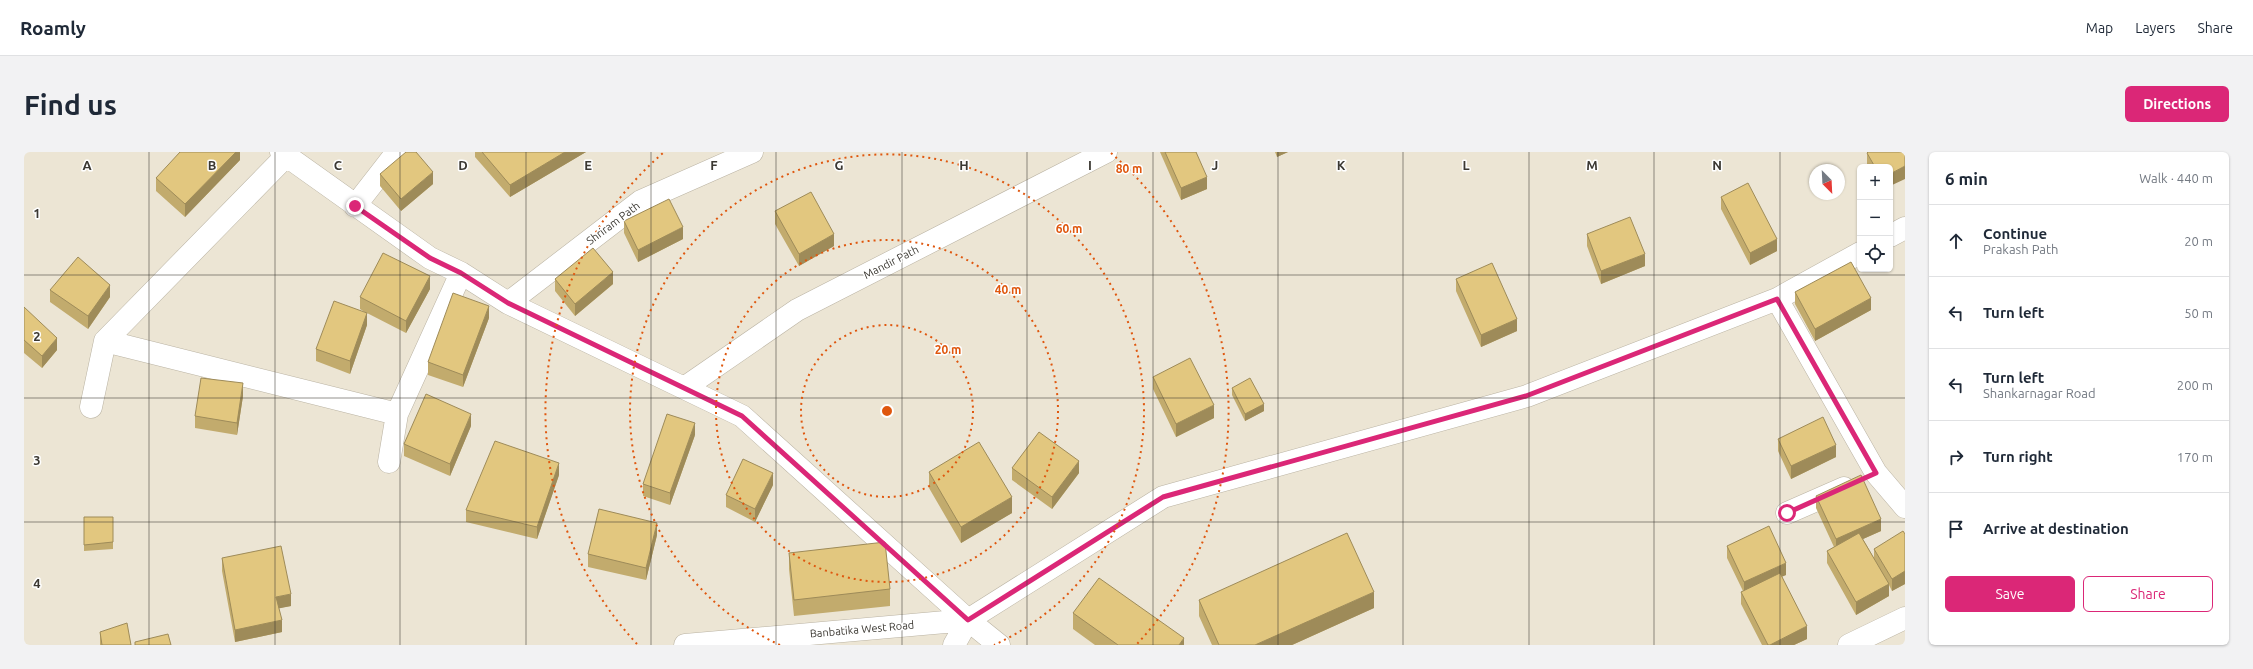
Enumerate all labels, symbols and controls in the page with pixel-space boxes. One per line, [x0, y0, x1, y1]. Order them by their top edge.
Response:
text: Roamly [20, 17, 86, 39]
text: Map [2086, 20, 2113, 36]
text: Layers [2135, 20, 2175, 36]
text: Share [2197, 20, 2233, 36]
button: Directions [2125, 86, 2229, 122]
text: Find us [24, 89, 117, 120]
text: A [82, 158, 92, 172]
text: B [208, 158, 217, 172]
text: C [334, 158, 343, 172]
text: D [458, 158, 468, 172]
text: E [584, 158, 592, 172]
text: F [710, 158, 718, 172]
text: G [835, 158, 844, 172]
text: H [959, 158, 969, 172]
text: I [1088, 158, 1092, 172]
text: J [1212, 158, 1218, 172]
text: K [1337, 158, 1346, 172]
text: L [1462, 158, 1470, 172]
text: M [1586, 158, 1598, 172]
text: N [1712, 158, 1722, 172]
text: 80 m [1116, 162, 1142, 175]
north arrow [1809, 164, 1845, 200]
map controls [1857, 164, 1893, 272]
button: + [1857, 164, 1893, 200]
text: 6 min [1945, 169, 1988, 188]
text: Walk · 440 m [2139, 171, 2213, 185]
route end [346, 197, 364, 215]
street label: Shriram Path [584, 199, 642, 247]
button: − [1857, 200, 1893, 236]
text: 1 [33, 206, 41, 220]
text: 60 m [1056, 222, 1082, 235]
text: Continue [1983, 225, 2047, 242]
icon: ahead [1945, 230, 1967, 252]
text: 20 m [2184, 234, 2213, 248]
button: locate [1857, 236, 1893, 272]
text: Prakash Path [1983, 242, 2059, 256]
street label: Mandir Path [862, 243, 920, 281]
text: 40 m [995, 283, 1021, 296]
icon: left [1945, 302, 1967, 324]
text: Turn left [1983, 304, 2044, 321]
text: 50 m [2184, 306, 2213, 320]
text: 2 [33, 329, 41, 343]
text: 20 m [935, 343, 961, 356]
text: Turn left [1983, 369, 2044, 386]
icon: left [1945, 374, 1967, 396]
text: 200 m [2177, 378, 2213, 392]
text: Shankarnagar Road [1983, 386, 2096, 400]
centre of rings [880, 404, 894, 418]
icon: right [1945, 446, 1967, 468]
text: Turn right [1983, 448, 2053, 465]
text: 170 m [2177, 450, 2213, 464]
text: 3 [33, 453, 41, 467]
route start [1778, 504, 1796, 522]
icon: arrive [1945, 518, 1967, 540]
text: Arrive at destination [1983, 520, 2129, 537]
text: 4 [33, 576, 41, 590]
button: Save [1945, 576, 2075, 612]
button: Share [2083, 576, 2213, 612]
street label: Banbatika West Road [809, 618, 915, 640]

